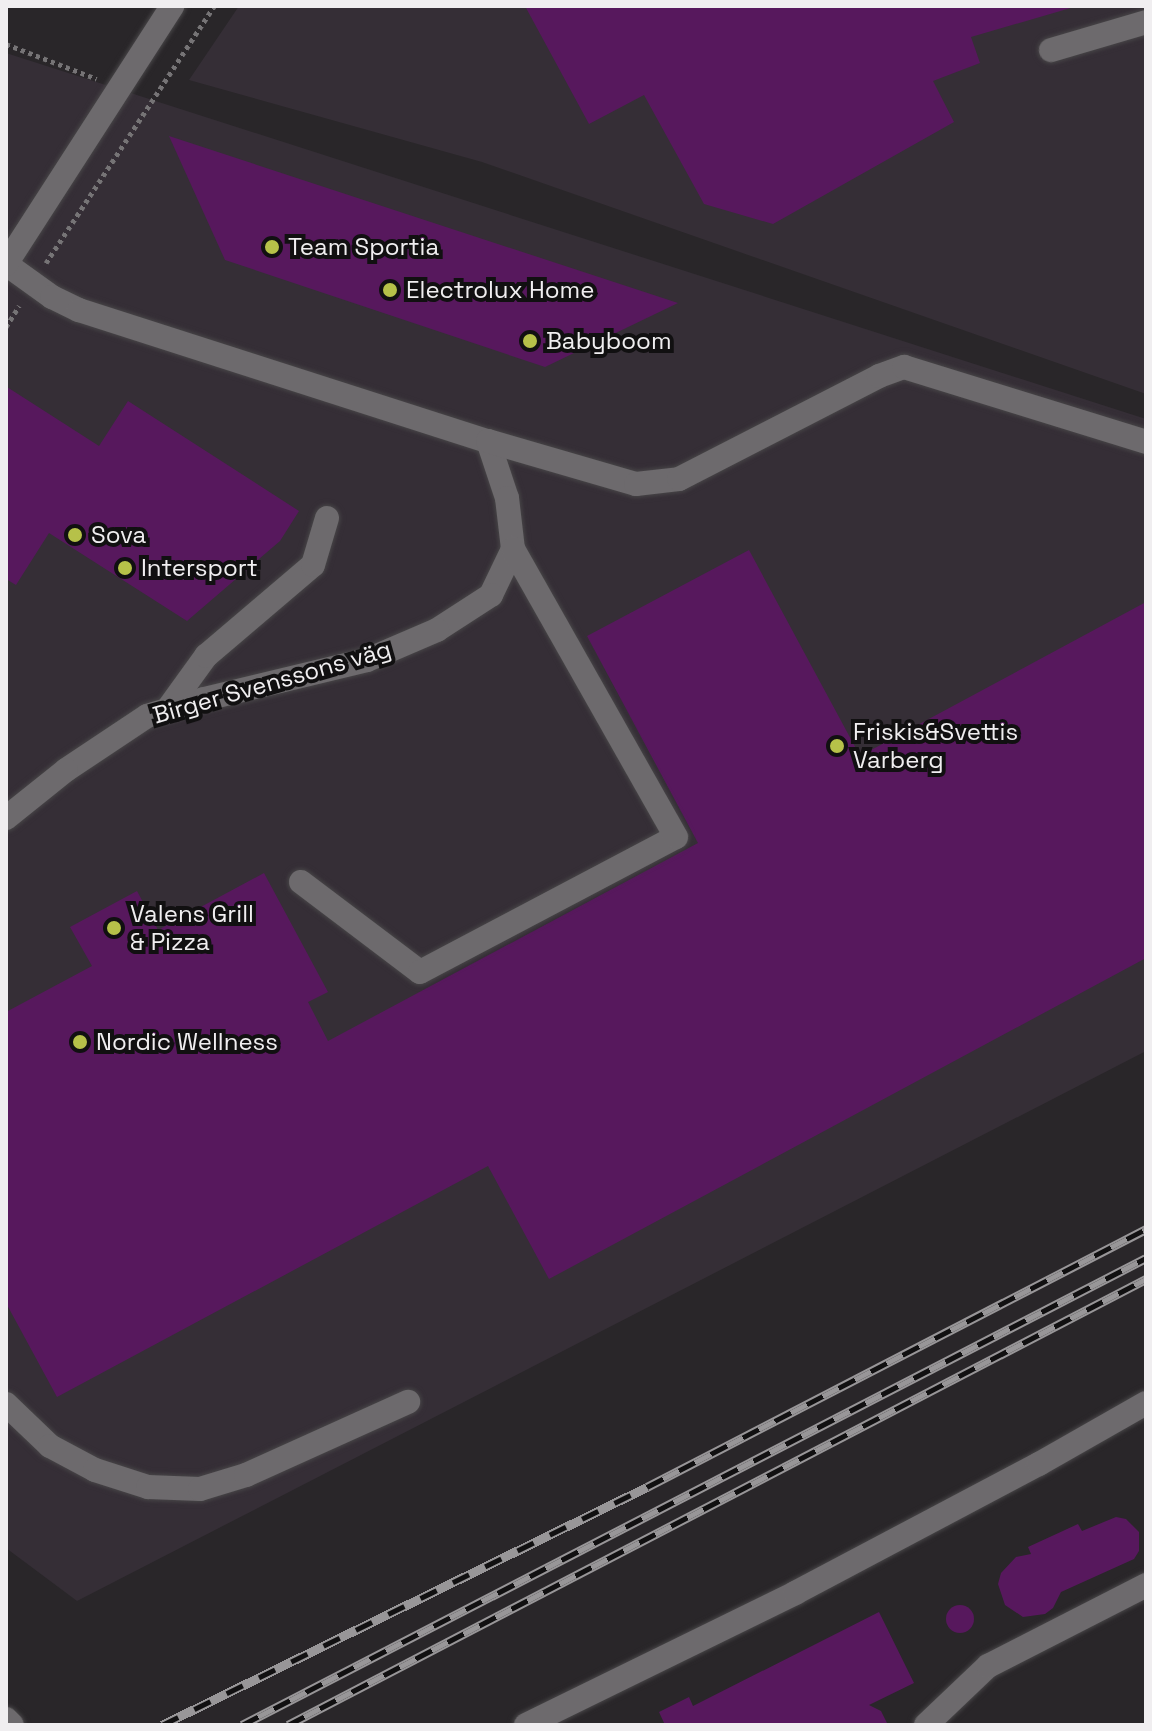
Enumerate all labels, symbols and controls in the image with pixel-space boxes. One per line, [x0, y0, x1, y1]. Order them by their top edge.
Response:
place label: Team Sportia [288, 233, 439, 261]
marker: Team Sportia [263, 238, 281, 256]
place label: Electrolux Home [406, 276, 594, 304]
marker: Electrolux Home [381, 281, 399, 299]
place label: Babyboom [546, 327, 672, 355]
marker: Babyboom [521, 332, 539, 350]
place label: Sova [91, 521, 146, 549]
marker: Sova [66, 526, 84, 544]
place label: Intersport [141, 554, 258, 582]
marker: Intersport [116, 559, 134, 577]
street label: Birger Svenssons väg [150, 634, 394, 730]
place label: Friskis&Svettis Varberg [853, 718, 1018, 774]
marker: Friskis&Svettis Varberg [828, 737, 846, 755]
place label: Valens Grill & Pizza [130, 900, 254, 956]
marker: Valens Grill & Pizza [105, 919, 123, 937]
place label: Nordic Wellness [96, 1028, 278, 1056]
marker: Nordic Wellness [71, 1033, 89, 1051]

